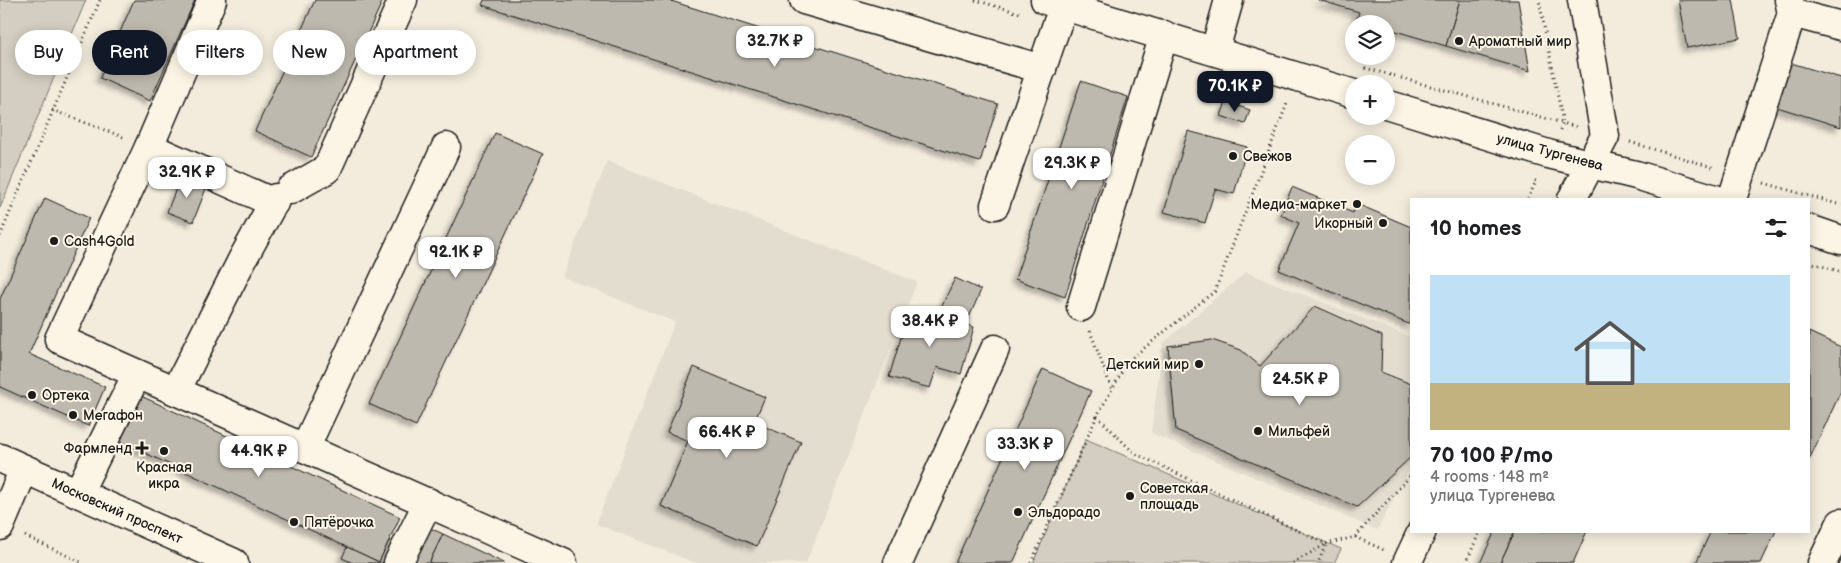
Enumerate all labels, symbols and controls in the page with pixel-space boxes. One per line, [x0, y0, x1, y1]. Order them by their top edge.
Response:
map controls [1345, 15, 1395, 185]
button: layers [1345, 15, 1395, 65]
pin: 32.7K ₽ [729, 26, 821, 68]
chip: Buy [15, 30, 82, 75]
chip: Rent [92, 30, 167, 75]
chip: Filters [177, 30, 263, 75]
chip: New [273, 30, 345, 75]
chip: Apartment [355, 30, 476, 75]
text: 32.7K ₽ [747, 32, 803, 51]
place label: Ароматный мир [1468, 33, 1571, 50]
marker: Ароматный мир [1453, 35, 1465, 47]
pin: 70.1K ₽ [1189, 70, 1281, 113]
button: + [1345, 75, 1395, 125]
text: 70.1K ₽ [1208, 77, 1262, 96]
street label: улица Тургенева [1495, 130, 1606, 175]
button: − [1345, 135, 1395, 185]
pin: 29.3K ₽ [1026, 148, 1118, 190]
place label: Свежов [1243, 148, 1292, 165]
marker: Свежов [1227, 150, 1239, 162]
text: 29.3K ₽ [1044, 154, 1100, 173]
pin: 32.9K ₽ [141, 156, 233, 199]
text: 32.9K ₽ [159, 163, 215, 182]
place label: Медиа-маркет [1251, 196, 1347, 213]
marker: Медиа-маркет [1351, 198, 1363, 210]
icon: filters [1762, 214, 1790, 242]
place label: Икорный [1314, 215, 1373, 232]
text: 10 homes [1430, 216, 1521, 241]
marker: Икорный [1377, 217, 1389, 229]
place label: Cash4Gold [64, 233, 135, 250]
marker: Cash4Gold [48, 235, 60, 247]
pin: 92.1K ₽ [410, 236, 502, 279]
text: 92.1K ₽ [429, 243, 483, 262]
pin: 38.4K ₽ [884, 306, 976, 348]
icon: home [1565, 308, 1655, 398]
text: 38.4K ₽ [902, 312, 958, 331]
place label: Детский мир [1106, 356, 1189, 373]
marker: Детский мир [1193, 358, 1205, 370]
pin: 24.5K ₽ [1254, 364, 1346, 406]
text: 24.5K ₽ [1272, 370, 1328, 389]
place label: Ортека [42, 387, 90, 404]
marker: Ортека [26, 389, 38, 401]
place label: Мегафон [83, 407, 143, 424]
marker: Мегафон [67, 409, 79, 421]
pin: 66.4K ₽ [681, 416, 773, 459]
text: 66.4K ₽ [699, 423, 755, 442]
place label: Мильфей [1268, 423, 1330, 440]
marker: Мильфей [1252, 425, 1264, 437]
pin: 33.3K ₽ [979, 428, 1071, 471]
text: 33.3K ₽ [997, 435, 1053, 454]
pin: 44.9K ₽ [213, 436, 305, 478]
place label: Фармленд [64, 440, 132, 457]
marker: Фармленд [136, 442, 148, 454]
text: 44.9K ₽ [231, 442, 287, 461]
text: 70 100 ₽/mo [1430, 443, 1553, 468]
marker: Красная икра [158, 445, 170, 457]
place label: Красная икра [136, 459, 192, 492]
text: 4 rooms · 148 m² [1430, 468, 1549, 487]
street label: Московский проспект [49, 474, 186, 548]
place label: Советская площадь [1140, 480, 1208, 513]
text: улица Тургенева [1430, 487, 1555, 506]
marker: Советская площадь [1124, 490, 1136, 502]
place label: Эльдорадо [1028, 504, 1100, 521]
marker: Эльдорадо [1012, 506, 1024, 518]
place label: Пятёрочка [304, 514, 375, 531]
marker: Пятёрочка [288, 516, 300, 528]

